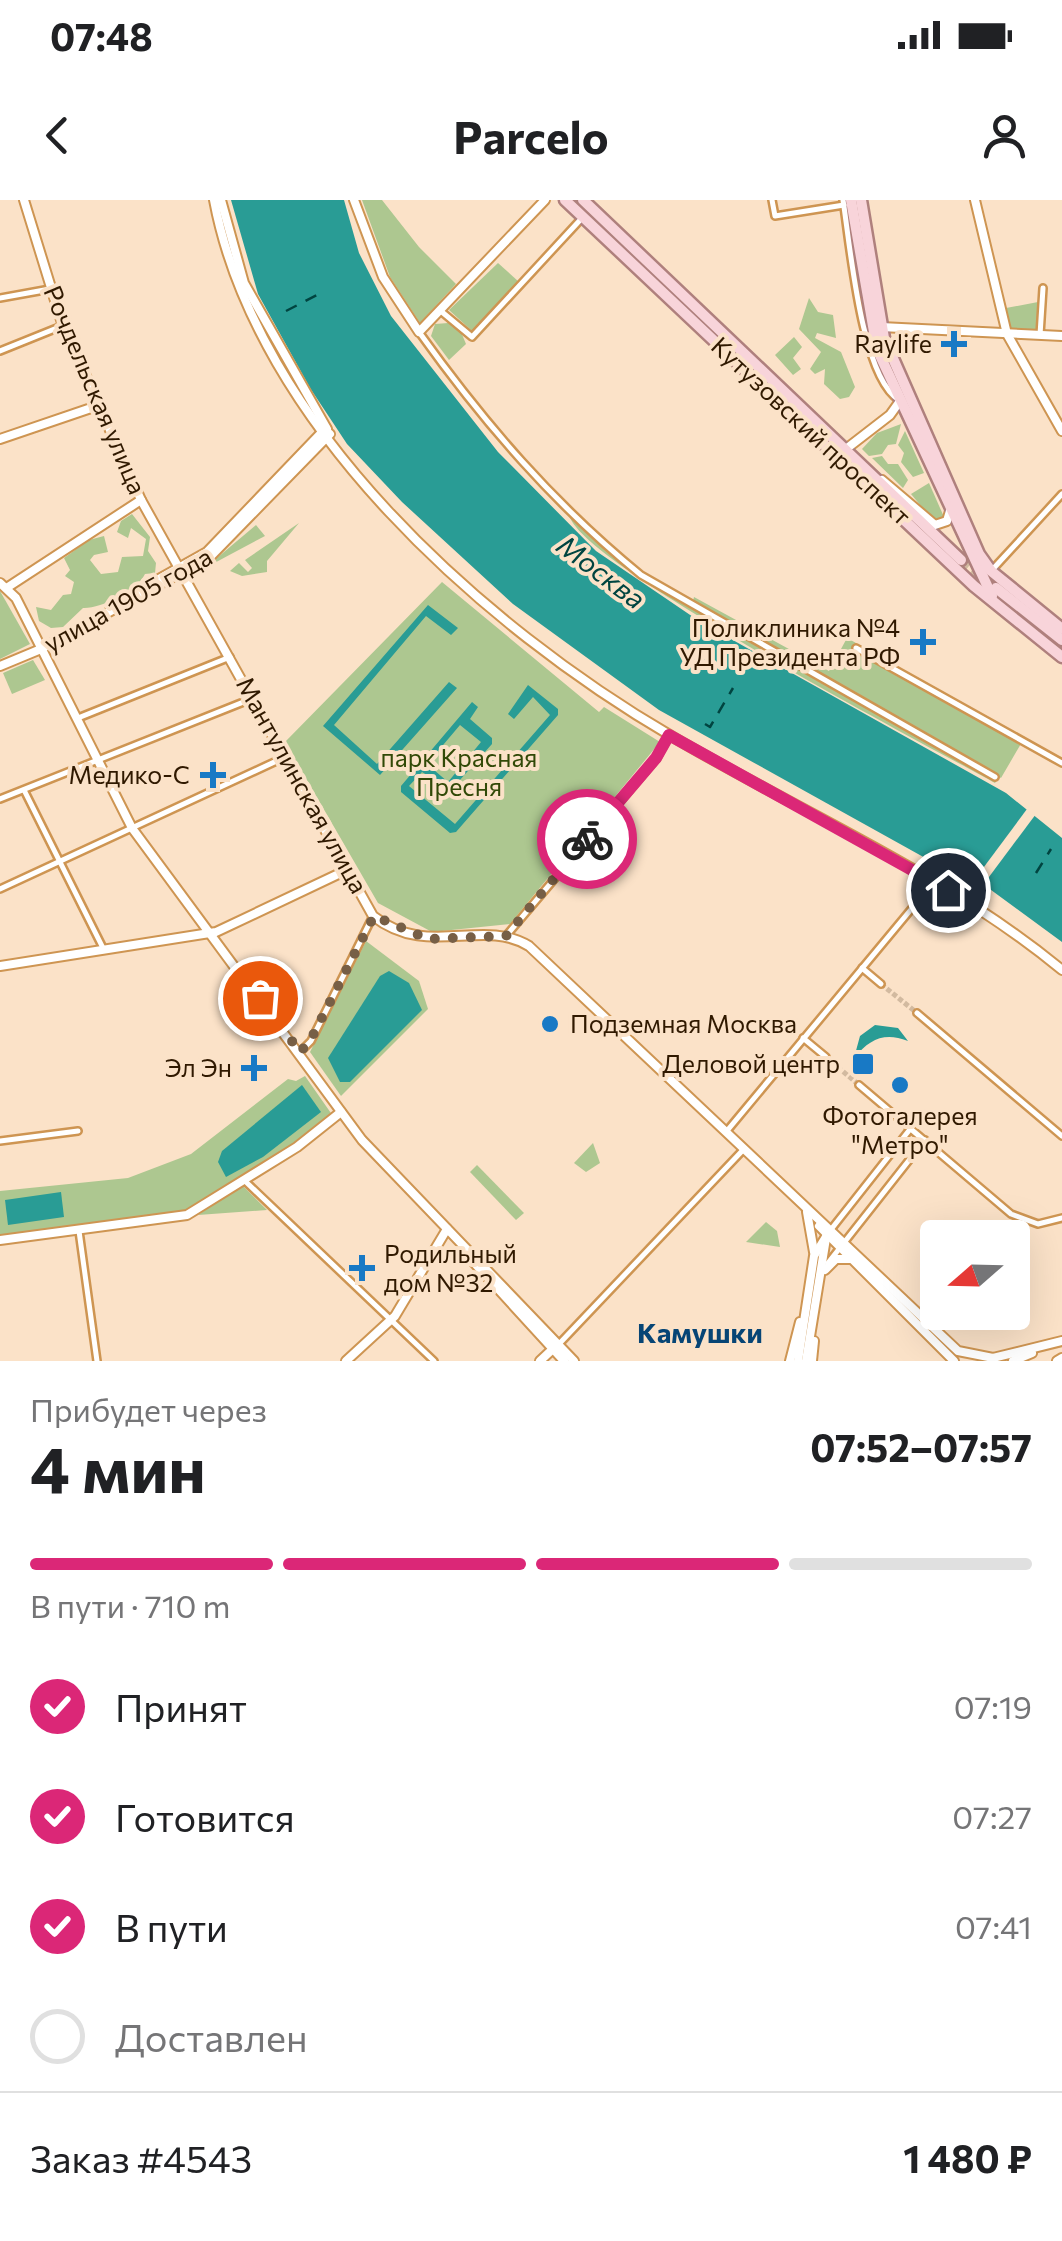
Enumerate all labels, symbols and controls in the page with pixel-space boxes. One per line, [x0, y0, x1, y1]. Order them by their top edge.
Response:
text: 07:48 [50, 12, 153, 59]
icon: back [30, 108, 85, 163]
text: Parcelo [453, 108, 609, 163]
icon: person [977, 108, 1032, 163]
street label: Рочдельская улица [38, 281, 153, 498]
place label: Raylife [854, 328, 932, 358]
street label: Кутузовский проспект [706, 330, 918, 531]
marker: Raylife [941, 331, 967, 357]
water label: Москва [551, 527, 652, 615]
street label: улица 1905 года [38, 541, 217, 658]
place label: Поликлиника №4 УД Президента РФ [680, 612, 900, 671]
marker: Поликлиника №4 УД Президента РФ [910, 629, 936, 655]
street label: Мантулинская улица [231, 671, 375, 898]
park label: парк Красная Пресня [380, 742, 538, 801]
place label: Медико-С [69, 759, 190, 789]
marker: Медико-С [200, 762, 226, 788]
courier [537, 789, 637, 889]
icon: bike [560, 812, 615, 867]
pin [906, 848, 991, 933]
icon: home [921, 863, 976, 918]
pin [218, 956, 303, 1041]
icon: bag [233, 971, 288, 1026]
place label: Подземная Москва [570, 1008, 797, 1038]
marker: Подземная Москва [539, 1013, 561, 1035]
place label: Деловой центр [662, 1048, 840, 1078]
marker: Деловой центр [850, 1051, 876, 1077]
place label: Эл Эн [165, 1052, 232, 1082]
marker: Эл Эн [241, 1055, 267, 1081]
marker: Фотогалерея "Метро" [889, 1074, 911, 1096]
place label: Фотогалерея "Метро" [822, 1100, 978, 1159]
north arrow [920, 1220, 1030, 1330]
map controls [920, 1220, 1030, 1330]
place label: Родильный дом №32 [384, 1238, 517, 1297]
marker: Родильный дом №32 [349, 1255, 375, 1281]
district label: Камушки [637, 1315, 763, 1349]
text: Прибудет через [30, 1389, 267, 1429]
text: 07:52–07:57 [810, 1423, 1032, 1470]
text: 4 мин [30, 1427, 206, 1506]
text: В пути · 710 m [30, 1585, 230, 1625]
icon: check [30, 1679, 85, 1734]
text: Принят [115, 1683, 247, 1730]
text: 07:19 [954, 1686, 1032, 1726]
icon: check [30, 1789, 85, 1844]
text: Готовится [115, 1793, 295, 1840]
text: 07:27 [952, 1796, 1032, 1836]
icon: check [30, 1899, 85, 1954]
text: В пути [115, 1903, 228, 1950]
text: 07:41 [955, 1906, 1032, 1946]
text: Доставлен [115, 2013, 308, 2060]
text: Заказ #4543 [30, 2134, 252, 2181]
text: 1 480 ₽ [903, 2134, 1032, 2181]

